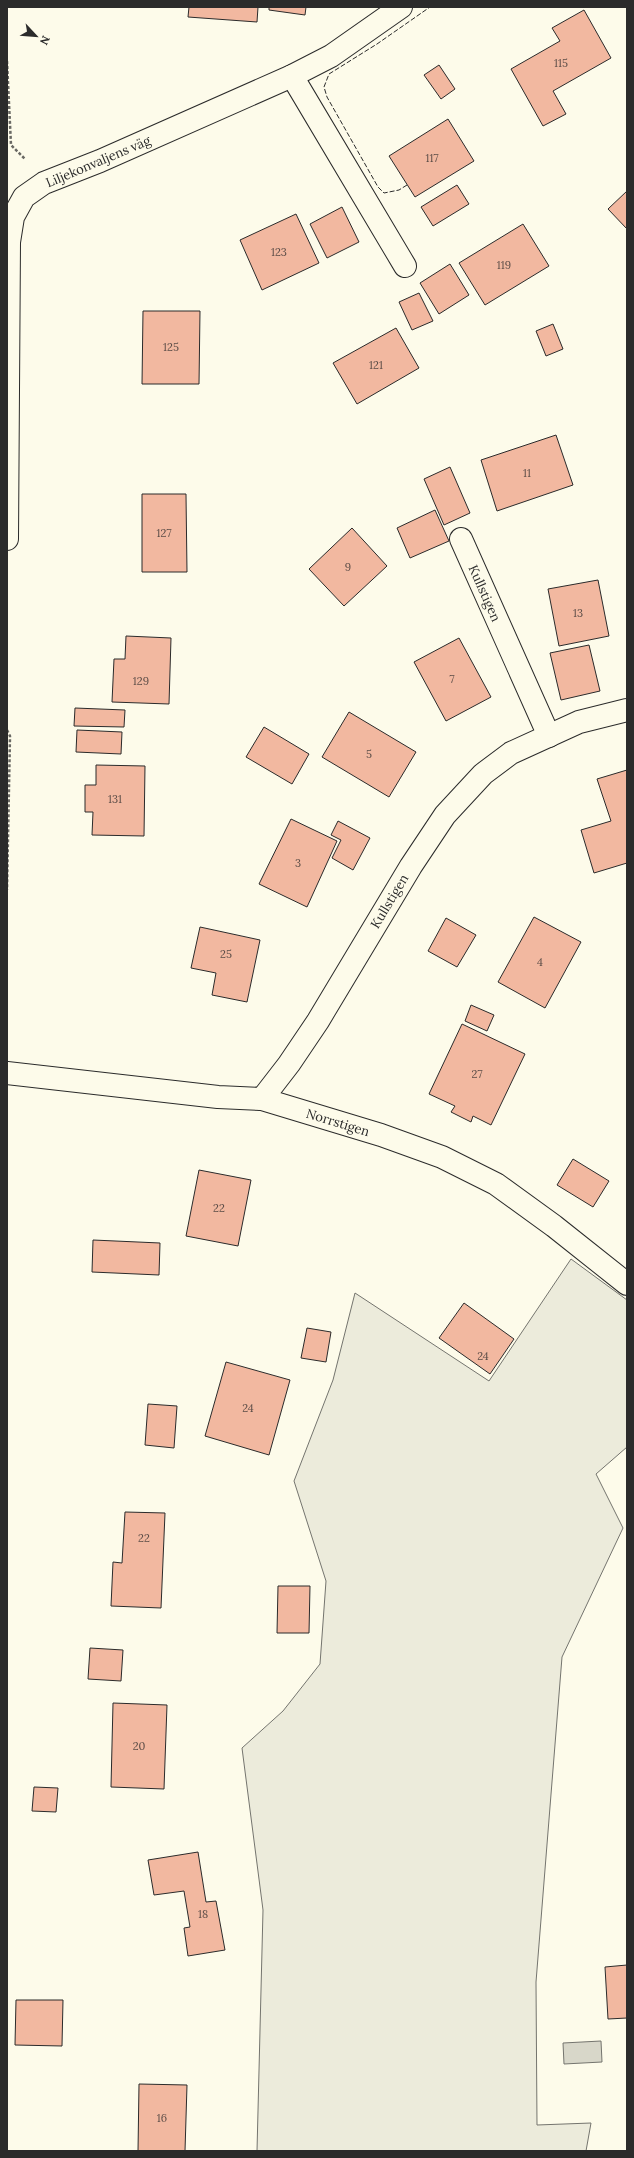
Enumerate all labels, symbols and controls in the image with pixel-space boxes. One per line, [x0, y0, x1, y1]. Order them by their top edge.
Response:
north arrow [16, 16, 56, 56]
text: N [37, 33, 53, 48]
house number: 115 [554, 56, 568, 70]
street label: Liljekonvaljens väg [43, 131, 154, 191]
house number: 117 [425, 151, 439, 165]
house number: 123 [271, 245, 287, 259]
house number: 119 [497, 258, 511, 272]
house number: 125 [163, 340, 179, 354]
house number: 121 [369, 358, 383, 372]
house number: 11 [523, 466, 531, 480]
house number: 127 [157, 526, 171, 540]
house number: 9 [345, 560, 351, 574]
street label: Kullstigen [465, 562, 505, 624]
house number: 13 [573, 606, 583, 620]
house number: 7 [449, 672, 455, 686]
house number: 129 [133, 674, 149, 688]
house number: 5 [366, 747, 372, 761]
house number: 131 [108, 792, 122, 806]
house number: 3 [295, 856, 301, 870]
street label: Kullstigen [367, 871, 412, 932]
house number: 25 [220, 947, 232, 961]
house number: 4 [537, 955, 543, 969]
house number: 27 [472, 1067, 482, 1081]
street label: Norrstigen [304, 1105, 372, 1140]
house number: 22 [213, 1201, 225, 1215]
house number: 24 [477, 1349, 489, 1363]
house number: 24 [242, 1401, 254, 1415]
house number: 22 [138, 1531, 150, 1545]
house number: 20 [133, 1739, 146, 1753]
house number: 18 [198, 1907, 208, 1921]
house number: 16 [157, 2111, 167, 2125]

